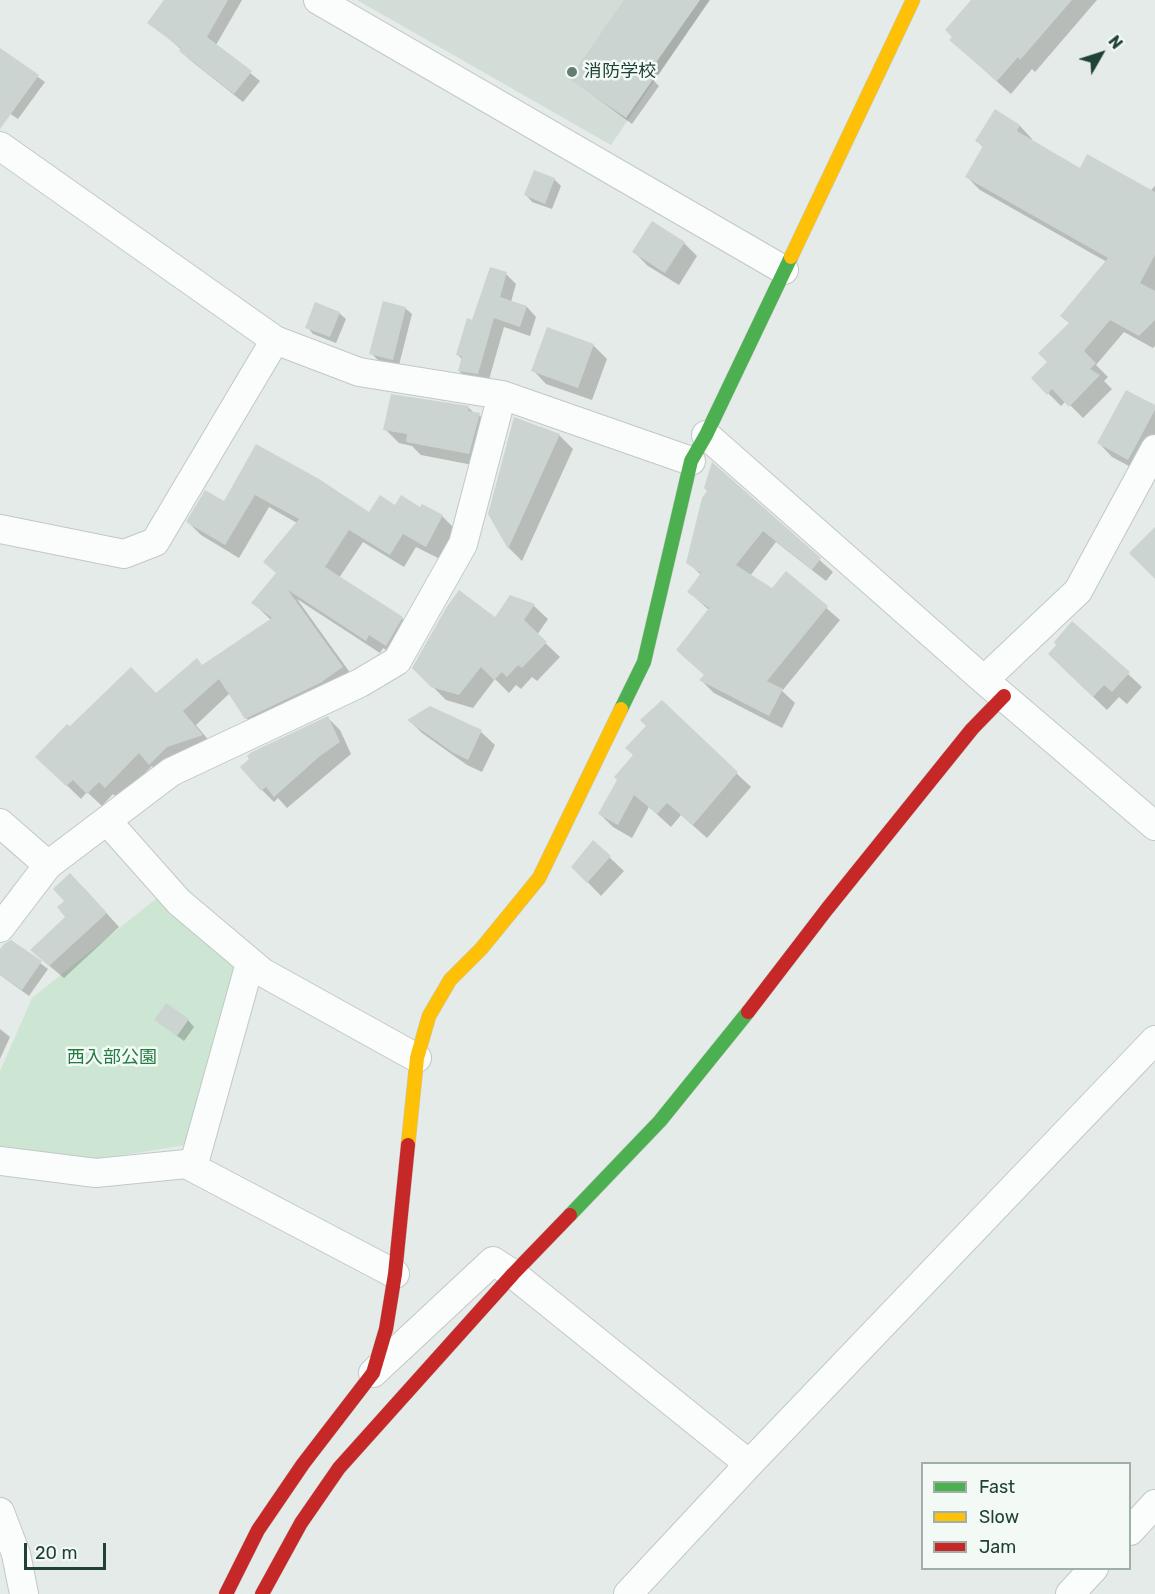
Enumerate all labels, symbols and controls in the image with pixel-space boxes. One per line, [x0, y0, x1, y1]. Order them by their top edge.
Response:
north arrow [1071, 24, 1131, 84]
text: N [1104, 32, 1126, 53]
place label: 消防学校 [584, 61, 656, 83]
marker: 消防学校 [565, 65, 579, 79]
park label: 西入部公園 [67, 1047, 157, 1069]
legend [921, 1462, 1131, 1570]
text: Fast [979, 1476, 1015, 1498]
text: Slow [979, 1506, 1019, 1528]
scale bar [27, 1531, 110, 1569]
text: Jam [979, 1536, 1016, 1558]
text: 20 m [35, 1542, 77, 1564]

